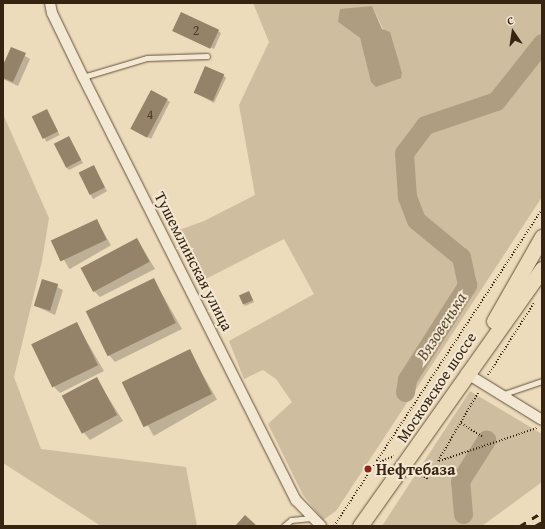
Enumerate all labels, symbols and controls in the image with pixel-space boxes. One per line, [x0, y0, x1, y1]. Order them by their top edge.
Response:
north arrow [493, 12, 533, 52]
text: С [505, 12, 515, 29]
house number: 2 [193, 22, 199, 38]
house number: 4 [147, 106, 153, 122]
street label: Тушемлинская улица [151, 188, 237, 334]
water label: Вязовенька [412, 288, 470, 364]
street label: Московское шоссе [392, 328, 480, 446]
place label: Нефтебаза [376, 459, 455, 479]
marker: Нефтебаза [363, 464, 373, 474]

